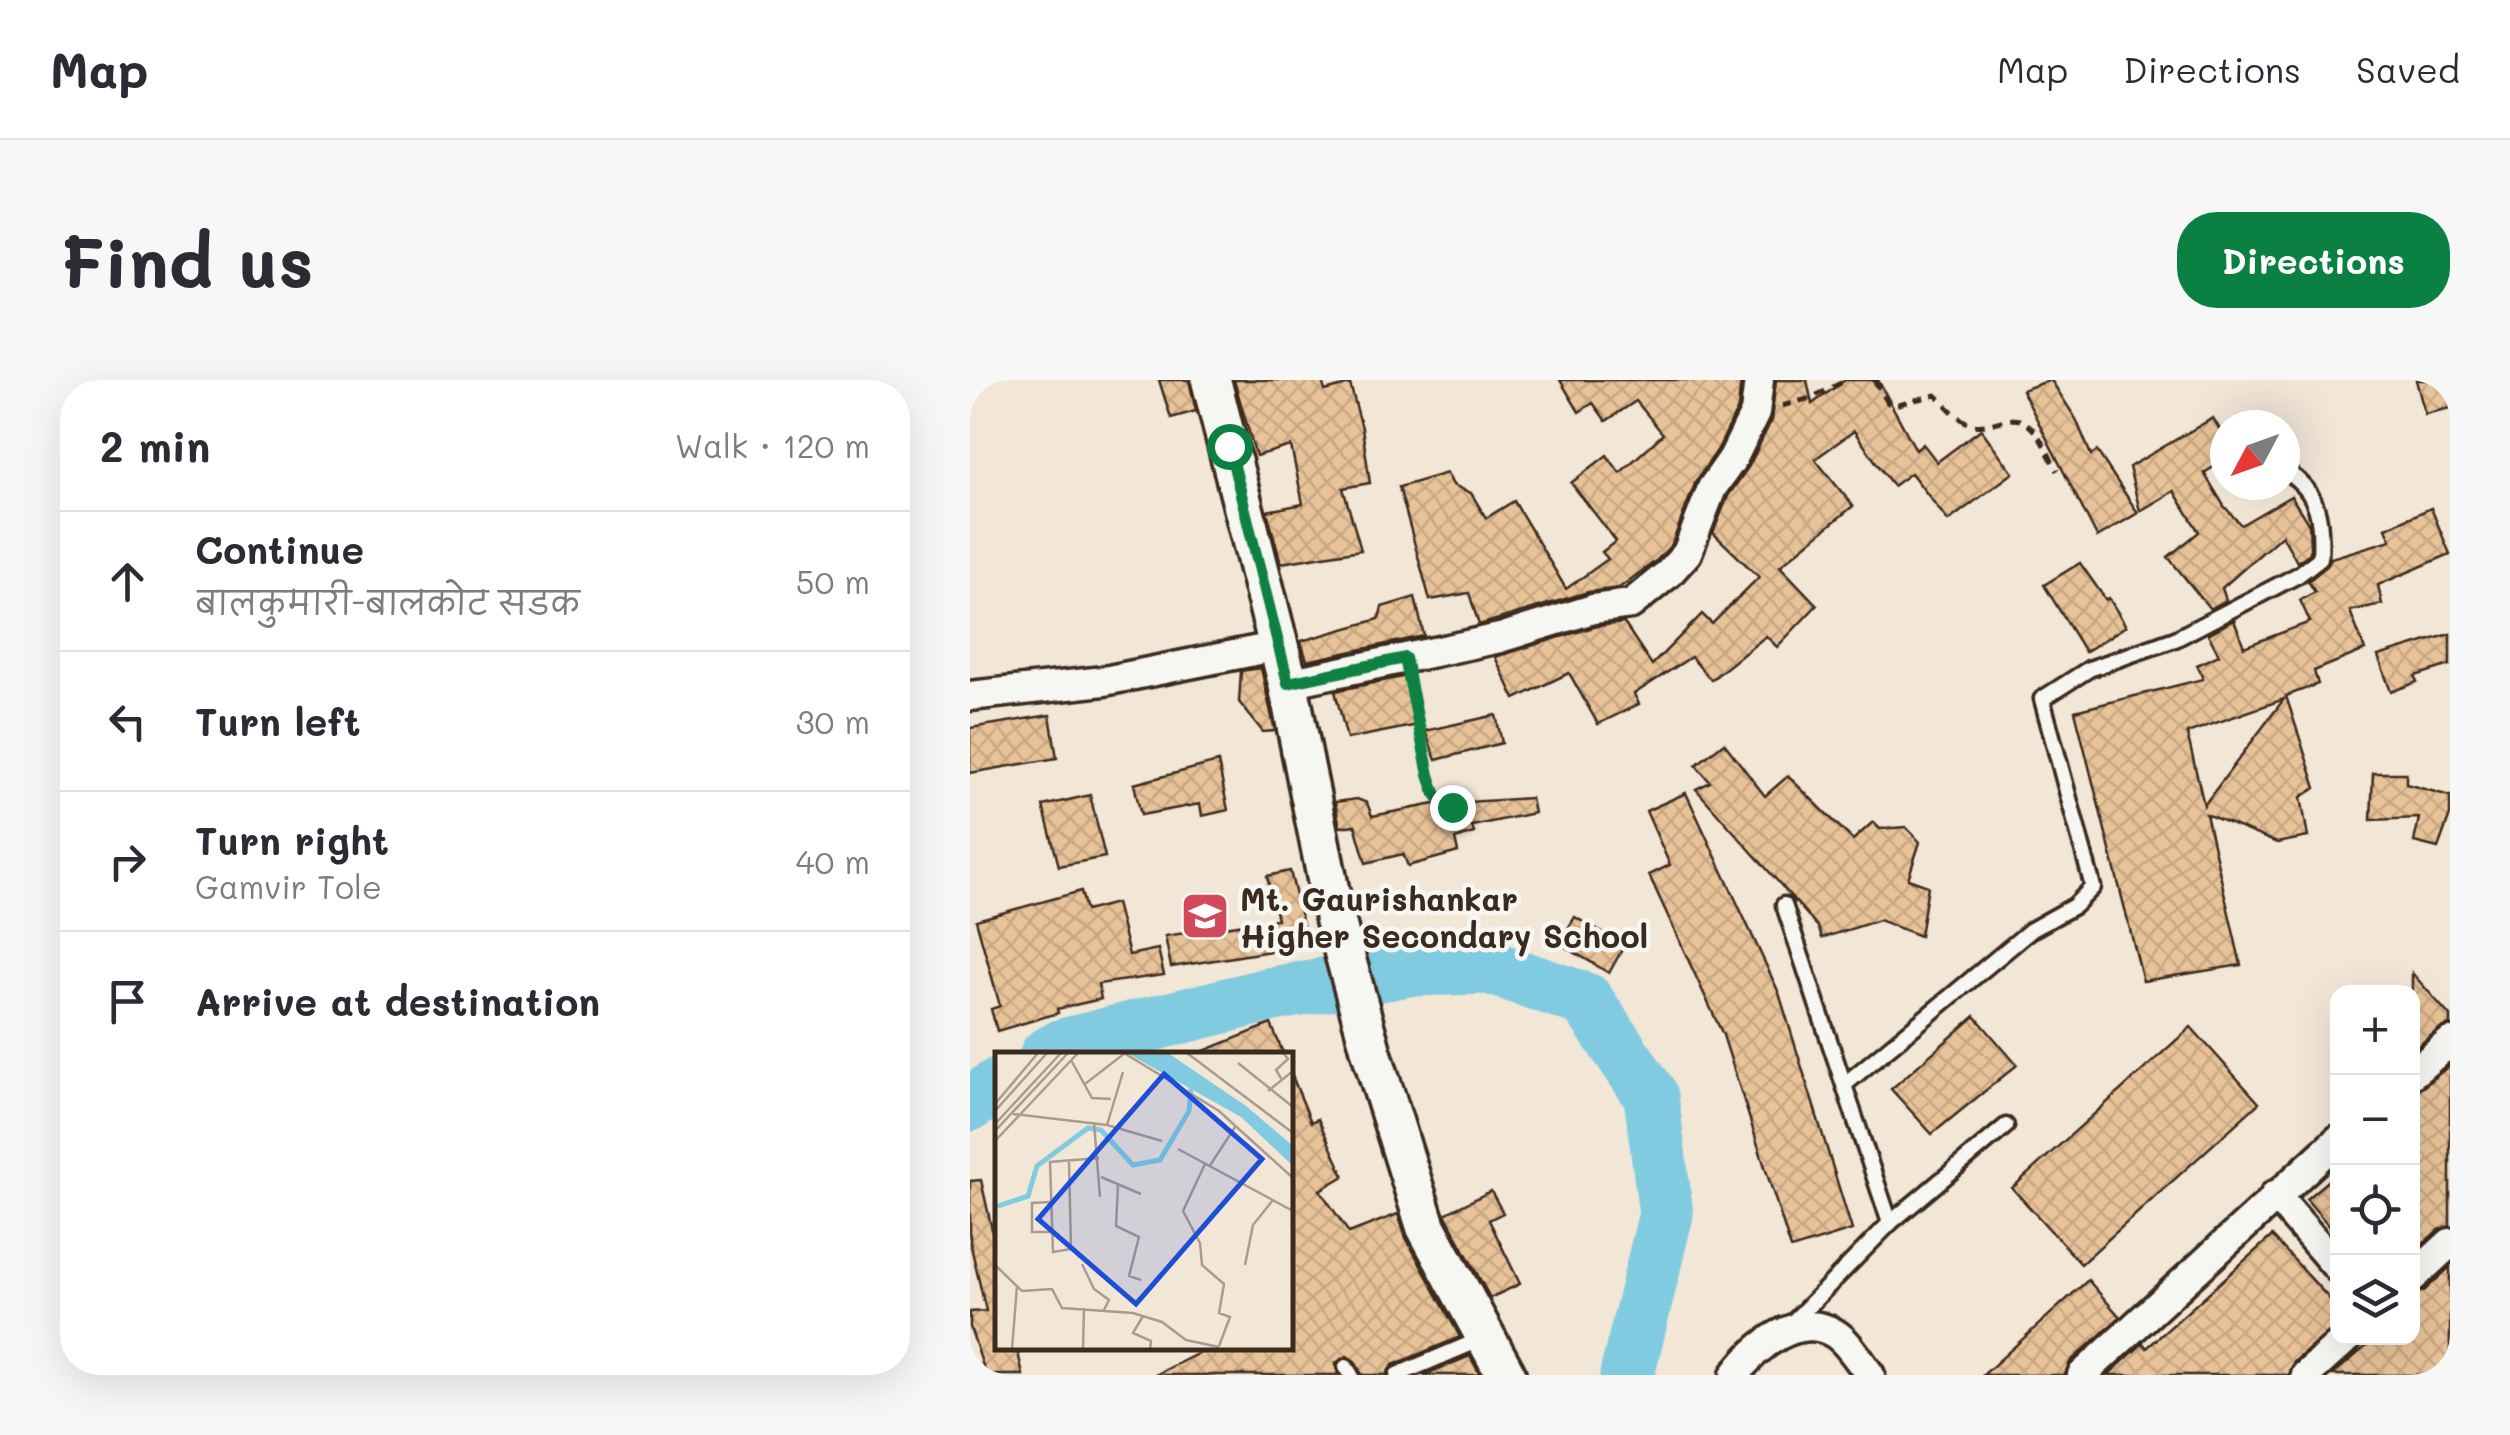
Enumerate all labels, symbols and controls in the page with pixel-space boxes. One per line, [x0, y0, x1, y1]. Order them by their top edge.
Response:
text: Map [50, 38, 149, 100]
text: Map [1997, 46, 2068, 92]
text: Directions [2123, 46, 2301, 92]
text: Saved [2356, 46, 2460, 92]
button: Directions [2177, 212, 2450, 308]
text: Find us [60, 214, 314, 306]
north arrow [2210, 410, 2300, 500]
text: 2 min [100, 418, 210, 473]
text: Walk · 120 m [675, 424, 870, 466]
route start [1207, 424, 1253, 470]
text: Continue [195, 524, 364, 574]
icon: ahead [100, 554, 155, 609]
text: 50 m [796, 560, 870, 602]
text: बालकुमारी-बालकोट सडक [195, 581, 580, 623]
icon: left [100, 694, 155, 749]
text: Turn left [195, 696, 361, 746]
text: 30 m [796, 700, 870, 742]
route end [1430, 785, 1476, 831]
text: Turn right [195, 815, 389, 865]
icon: right [100, 834, 155, 889]
text: 40 m [796, 840, 870, 882]
text: Gamvir Tole [195, 865, 382, 907]
place label: Mt. Gaurishankar Higher Secondary School [1240, 877, 1648, 957]
school or university icon: Mt. Gaurishankar Higher Secondary School [1179, 890, 1231, 942]
icon: arrive [100, 974, 155, 1029]
text: Arrive at destination [195, 976, 600, 1026]
map controls [2330, 985, 2420, 1345]
button: + [2330, 985, 2420, 1075]
inset map [995, 1052, 1292, 1350]
button: − [2330, 1075, 2420, 1165]
button: locate [2330, 1165, 2420, 1255]
button: layers [2330, 1255, 2420, 1345]

